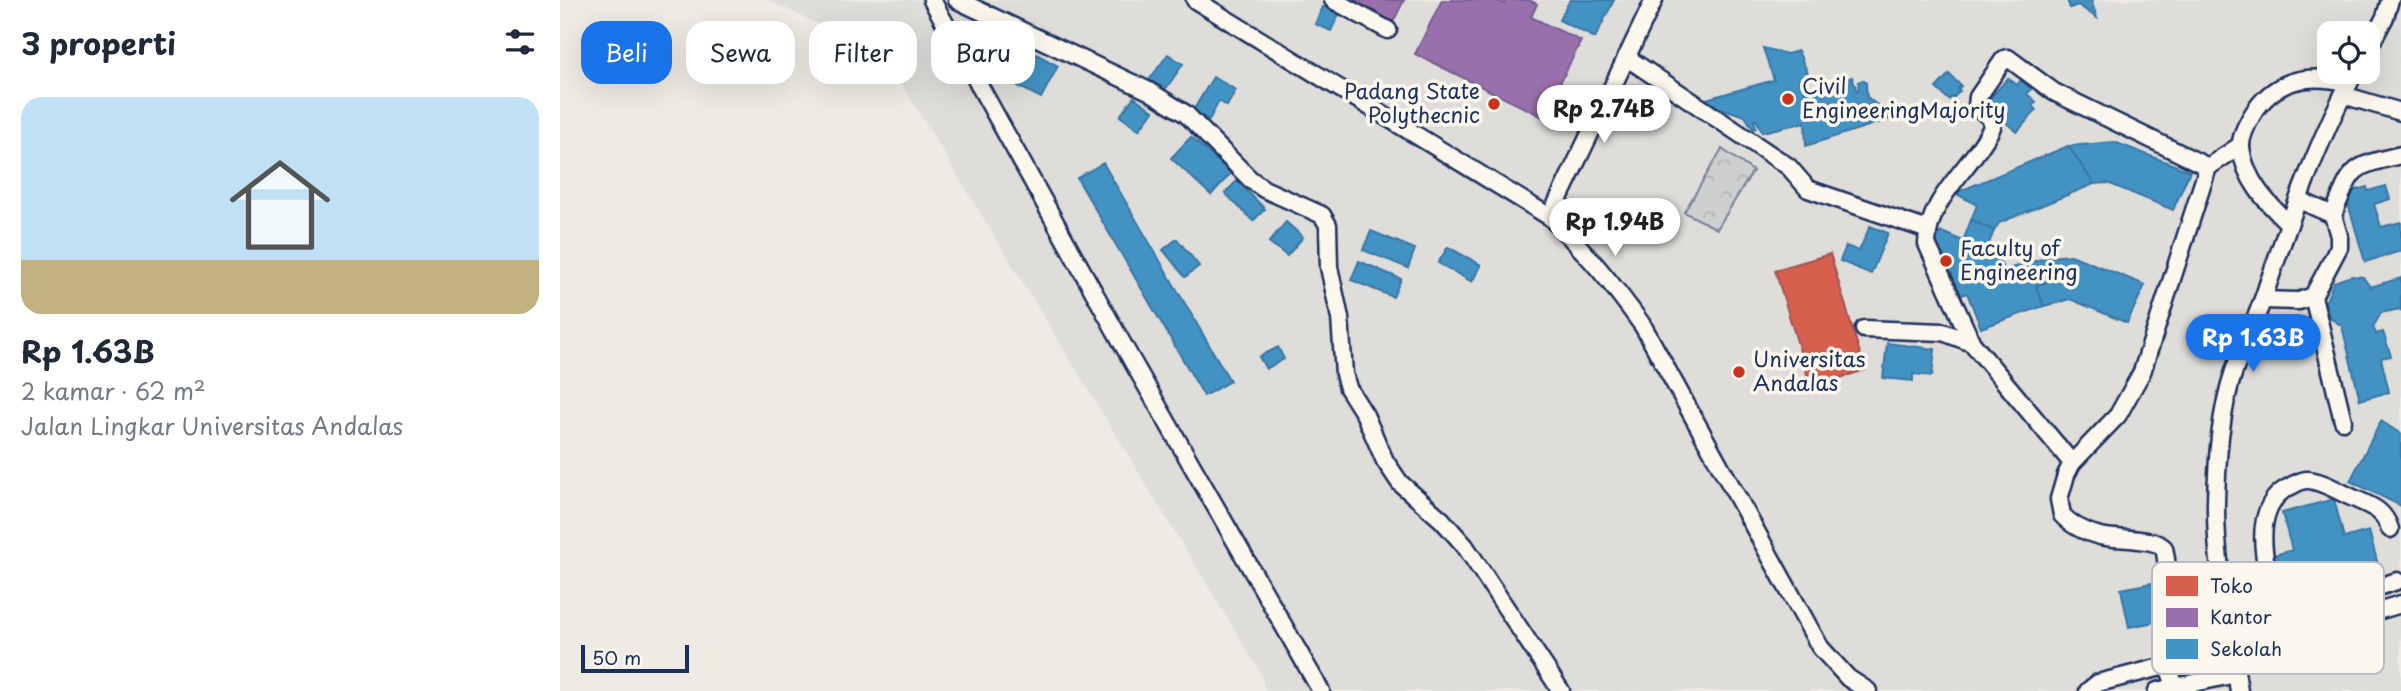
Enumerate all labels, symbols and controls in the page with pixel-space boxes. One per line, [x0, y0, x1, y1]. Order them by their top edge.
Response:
text: 3 properti [21, 20, 176, 65]
chip: Beli [581, 21, 672, 84]
chip: Sewa [686, 21, 795, 84]
chip: Filter [809, 21, 917, 84]
chip: Baru [931, 21, 1035, 84]
map controls [2317, 21, 2380, 84]
button: locate [2317, 21, 2380, 84]
icon: filters [501, 23, 539, 61]
place label: Civil EngineeringMajority [1802, 69, 2006, 125]
place label: Padang State Polythecnic [1344, 74, 1480, 130]
pin: Rp 2.74B [1532, 86, 1676, 145]
text: Rp 2.74B [1553, 90, 1655, 125]
marker: Civil EngineeringMajority [1780, 91, 1796, 107]
marker: Padang State Polythecnic [1486, 96, 1502, 112]
icon: home [217, 142, 343, 268]
pin: Rp 1.94B [1543, 198, 1687, 258]
text: Rp 1.94B [1565, 203, 1665, 238]
place label: Faculty of Engineering [1960, 231, 2078, 287]
marker: Faculty of Engineering [1938, 253, 1954, 269]
pin: Rp 1.63B [2181, 314, 2325, 374]
text: Rp 1.63B [2202, 319, 2304, 354]
text: Rp 1.63B [21, 328, 155, 373]
place label: Universitas Andalas [1753, 342, 1866, 398]
marker: Universitas Andalas [1731, 364, 1747, 380]
text: 2 kamar · 62 m² [21, 373, 206, 408]
text: Jalan Lingkar Universitas Andalas [21, 408, 403, 443]
legend [2152, 562, 2384, 674]
text: Toko [2210, 571, 2253, 599]
text: Kantor [2210, 602, 2272, 630]
text: Sekolah [2210, 634, 2282, 662]
scale bar [581, 642, 690, 674]
text: 50 m [592, 643, 641, 671]

